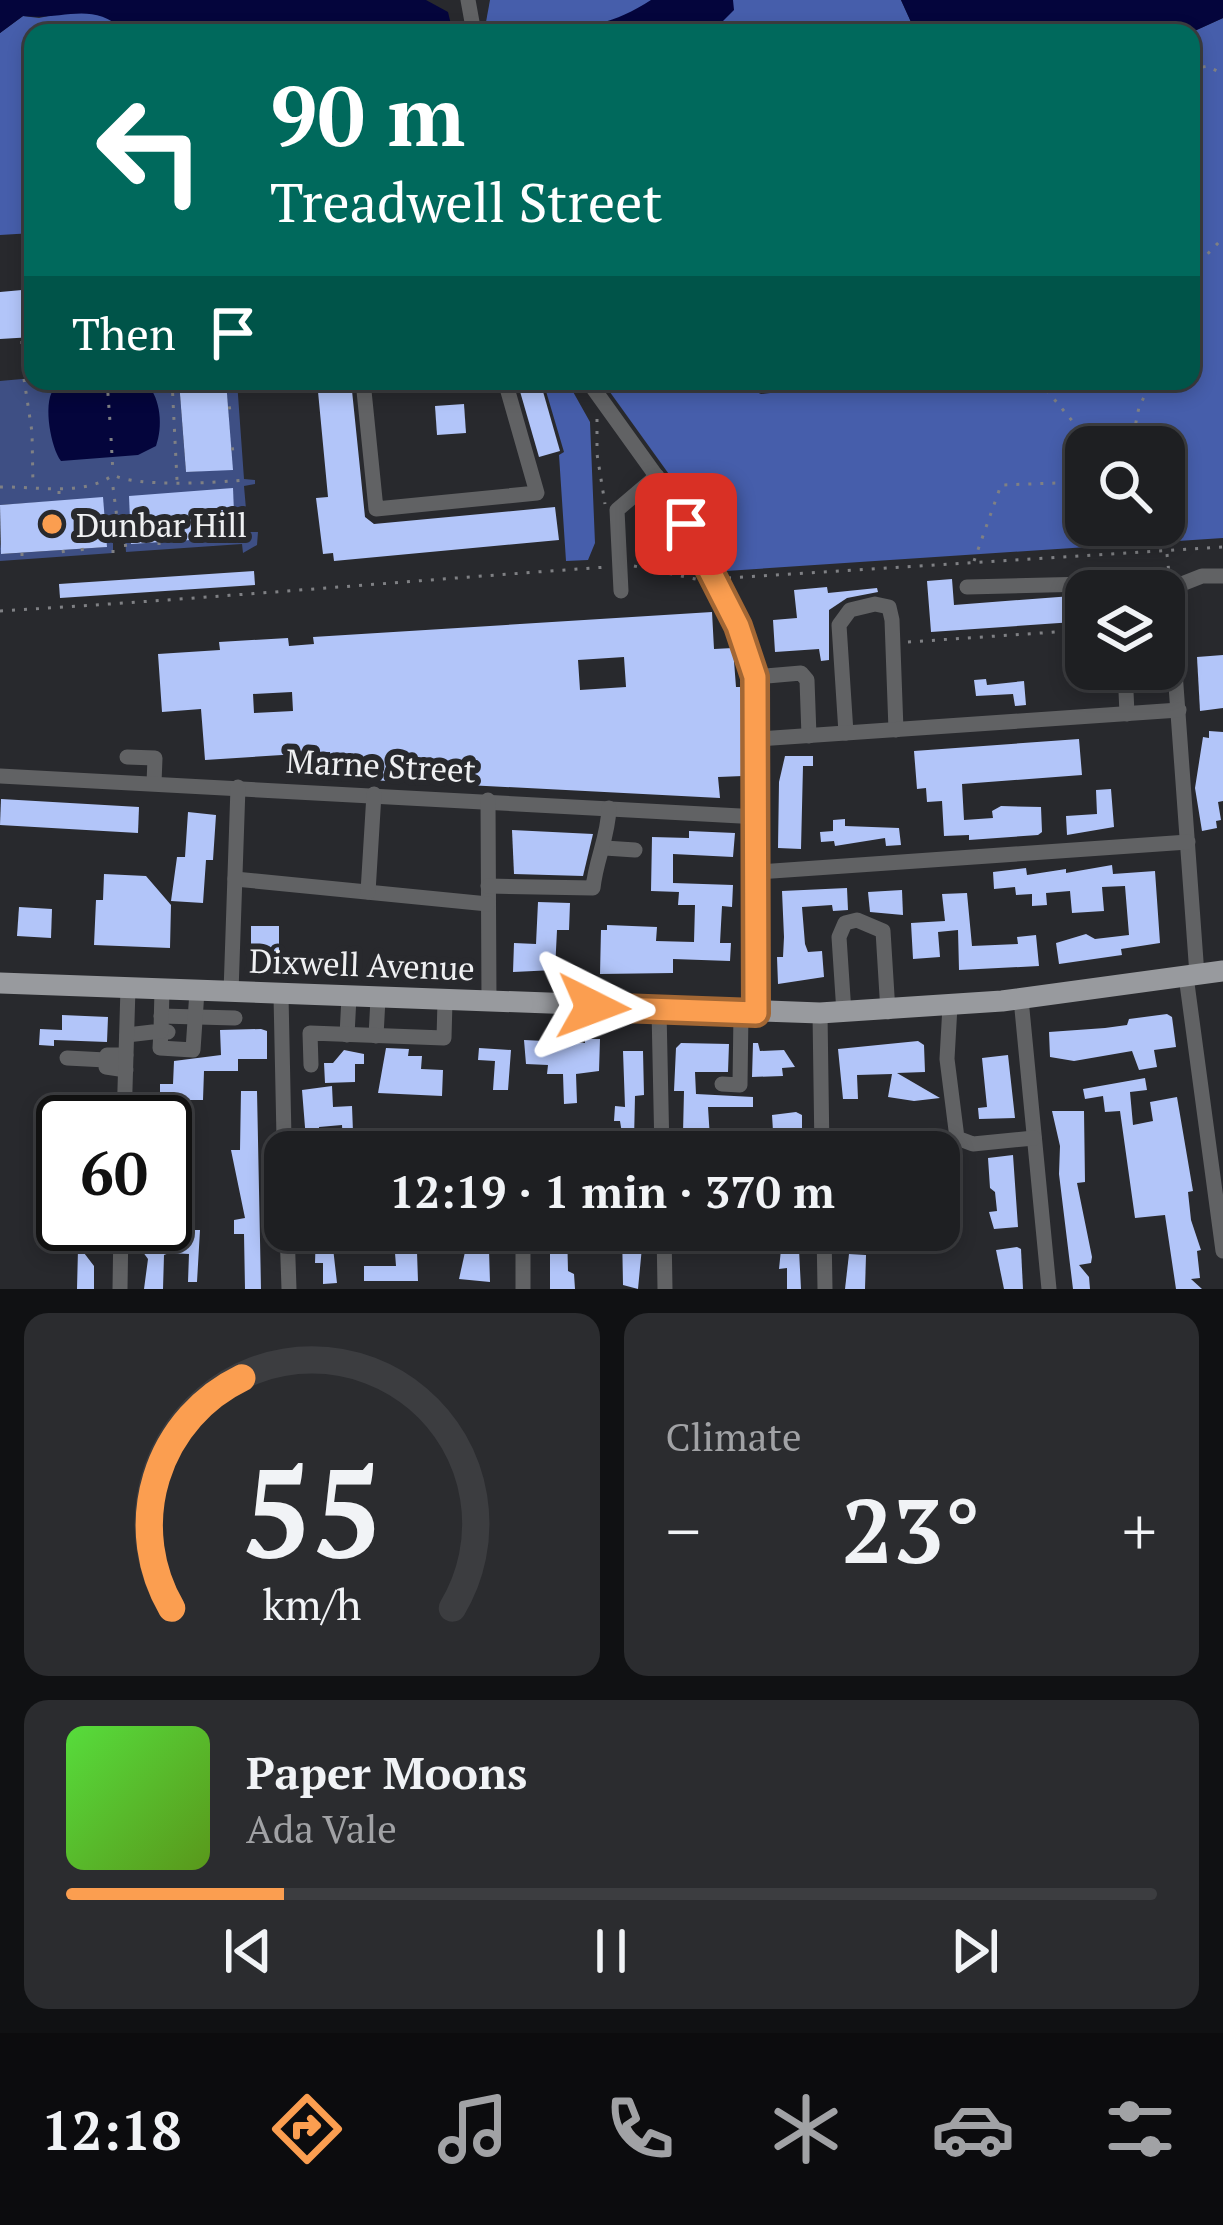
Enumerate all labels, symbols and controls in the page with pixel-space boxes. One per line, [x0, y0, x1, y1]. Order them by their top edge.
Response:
text: 90 m [270, 59, 465, 170]
icon: left [72, 72, 228, 228]
text: Treadwell Street [270, 166, 662, 237]
icon: arrive [200, 300, 266, 366]
text: Then [72, 303, 176, 363]
map controls [1065, 426, 1185, 690]
button: search [1065, 426, 1185, 546]
pin [635, 473, 737, 575]
icon: arrive [653, 491, 719, 557]
place label: Dunbar Hill [76, 503, 247, 546]
marker: Dunbar Hill [39, 511, 65, 537]
button: layers [1065, 570, 1185, 690]
street label: Marne Street [285, 739, 477, 791]
street label: Dixwell Avenue [248, 939, 476, 989]
position arrow [530, 944, 656, 1070]
speed limit sign: 60 [36, 1095, 192, 1251]
text: 12:19 · 1 min · 370 m [389, 1161, 835, 1221]
text: Climate [666, 1410, 802, 1462]
text: 55 [241, 1427, 382, 1593]
text: 23° [842, 1469, 981, 1589]
text: − [666, 1486, 701, 1574]
text: + [1122, 1486, 1157, 1574]
text: km/h [262, 1574, 361, 1631]
text: Paper Moons [246, 1742, 527, 1802]
text: Ada Vale [246, 1802, 397, 1854]
icon: previous [215, 1918, 281, 1984]
icon: pause [578, 1918, 644, 1984]
icon: next [942, 1918, 1008, 1984]
icon: directions [265, 2087, 349, 2171]
icon: music [431, 2087, 515, 2171]
icon: phone [598, 2087, 682, 2171]
icon: climate [764, 2087, 848, 2171]
icon: car [931, 2087, 1015, 2171]
icon: filters [1098, 2087, 1182, 2171]
text: 12:18 [41, 2094, 182, 2165]

